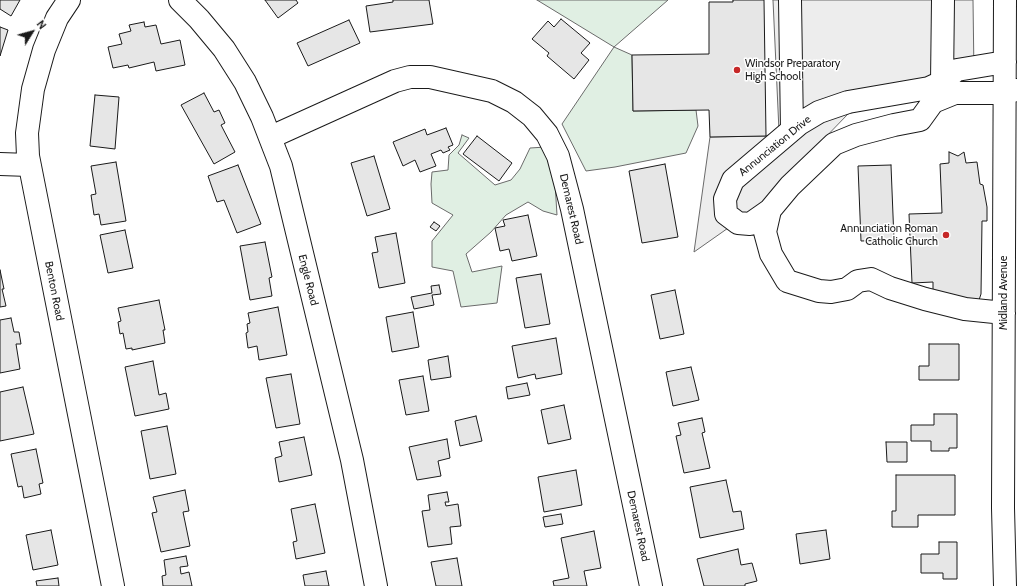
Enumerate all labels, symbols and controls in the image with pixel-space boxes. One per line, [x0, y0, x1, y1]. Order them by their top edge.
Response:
north arrow [12, 12, 52, 52]
text: N [34, 17, 50, 32]
place label: Windsor Preparatory High School [745, 57, 840, 83]
marker: Windsor Preparatory High School [732, 65, 742, 75]
street label: Annunciation Drive [736, 113, 814, 179]
street label: Demarest Road [556, 172, 586, 246]
place label: Annunciation Roman Catholic Church [840, 222, 938, 248]
marker: Annunciation Roman Catholic Church [941, 230, 951, 240]
street label: Engle Road [295, 253, 321, 307]
street label: Midland Avenue [997, 256, 1011, 330]
street label: Benton Road [42, 260, 66, 322]
street label: Demarest Road [624, 489, 652, 563]

